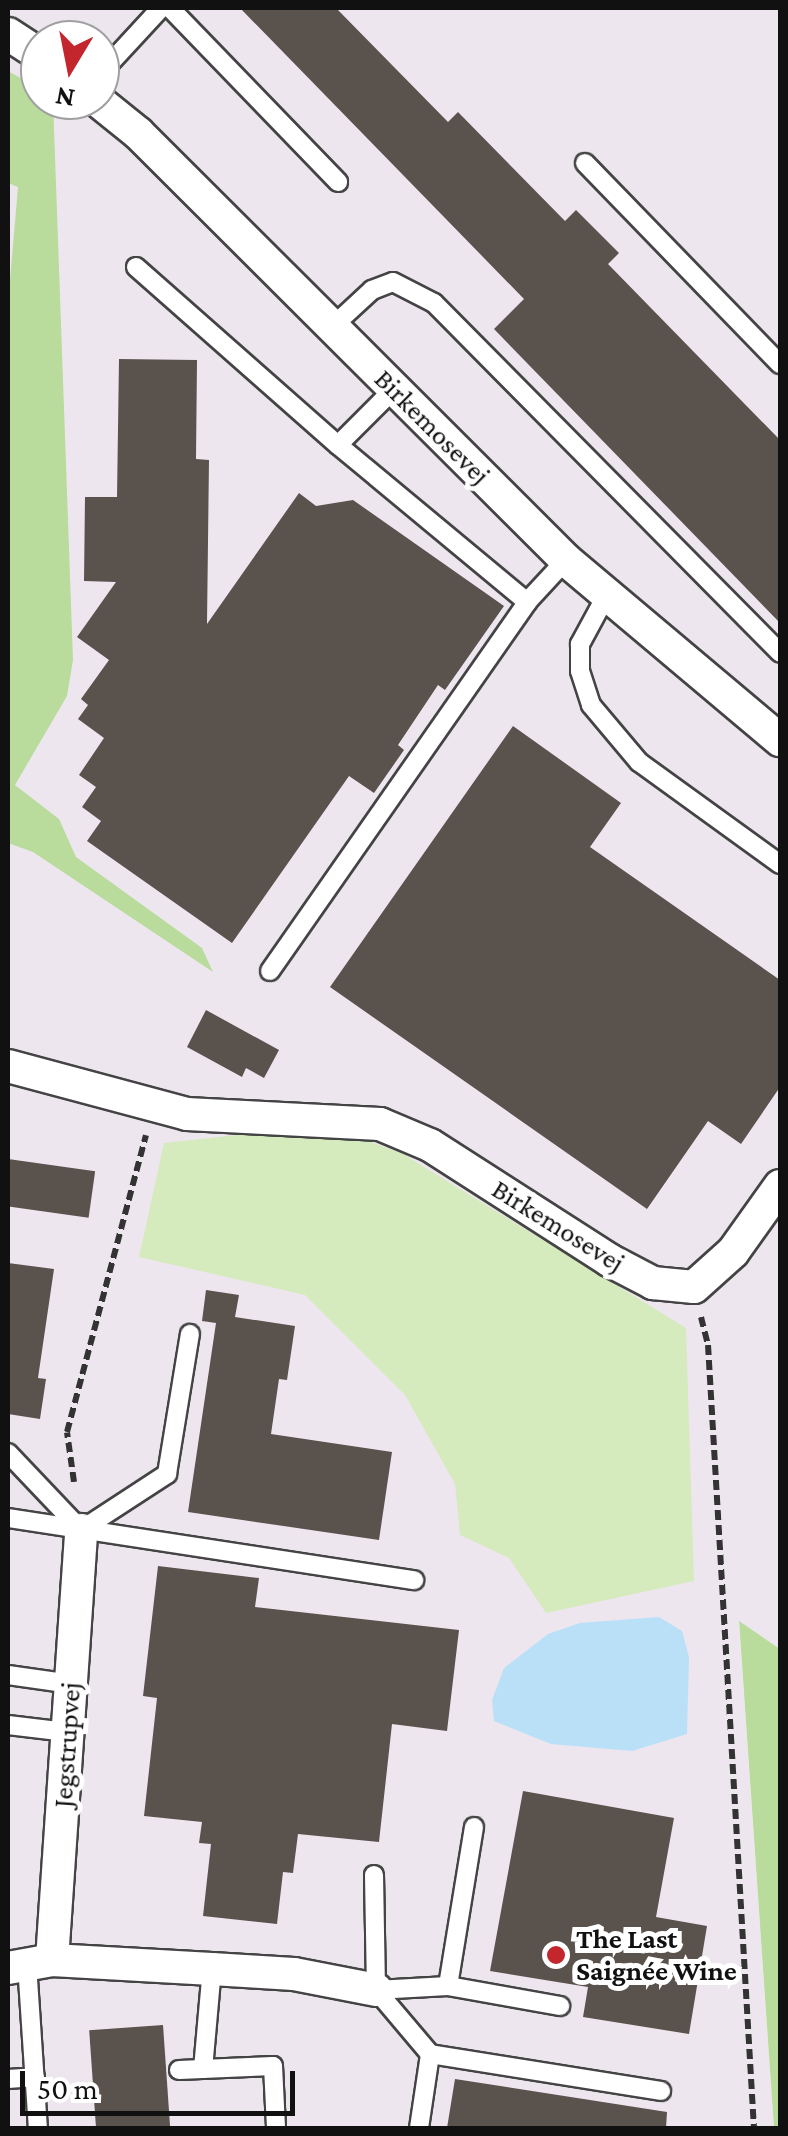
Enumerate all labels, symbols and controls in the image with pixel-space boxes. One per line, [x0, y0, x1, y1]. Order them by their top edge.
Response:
north arrow [20, 20, 120, 120]
text: N [53, 81, 77, 115]
street label: Birkemosevej [367, 362, 497, 492]
street label: Birkemosevej [486, 1172, 630, 1280]
street label: Jegstrupvej [46, 1681, 88, 1809]
place label: The Last Saignée Wine [576, 1922, 737, 1988]
marker: The Last Saignée Wine [545, 1944, 567, 1966]
scale bar [25, 2051, 300, 2113]
text: 50 m [37, 2072, 98, 2105]

